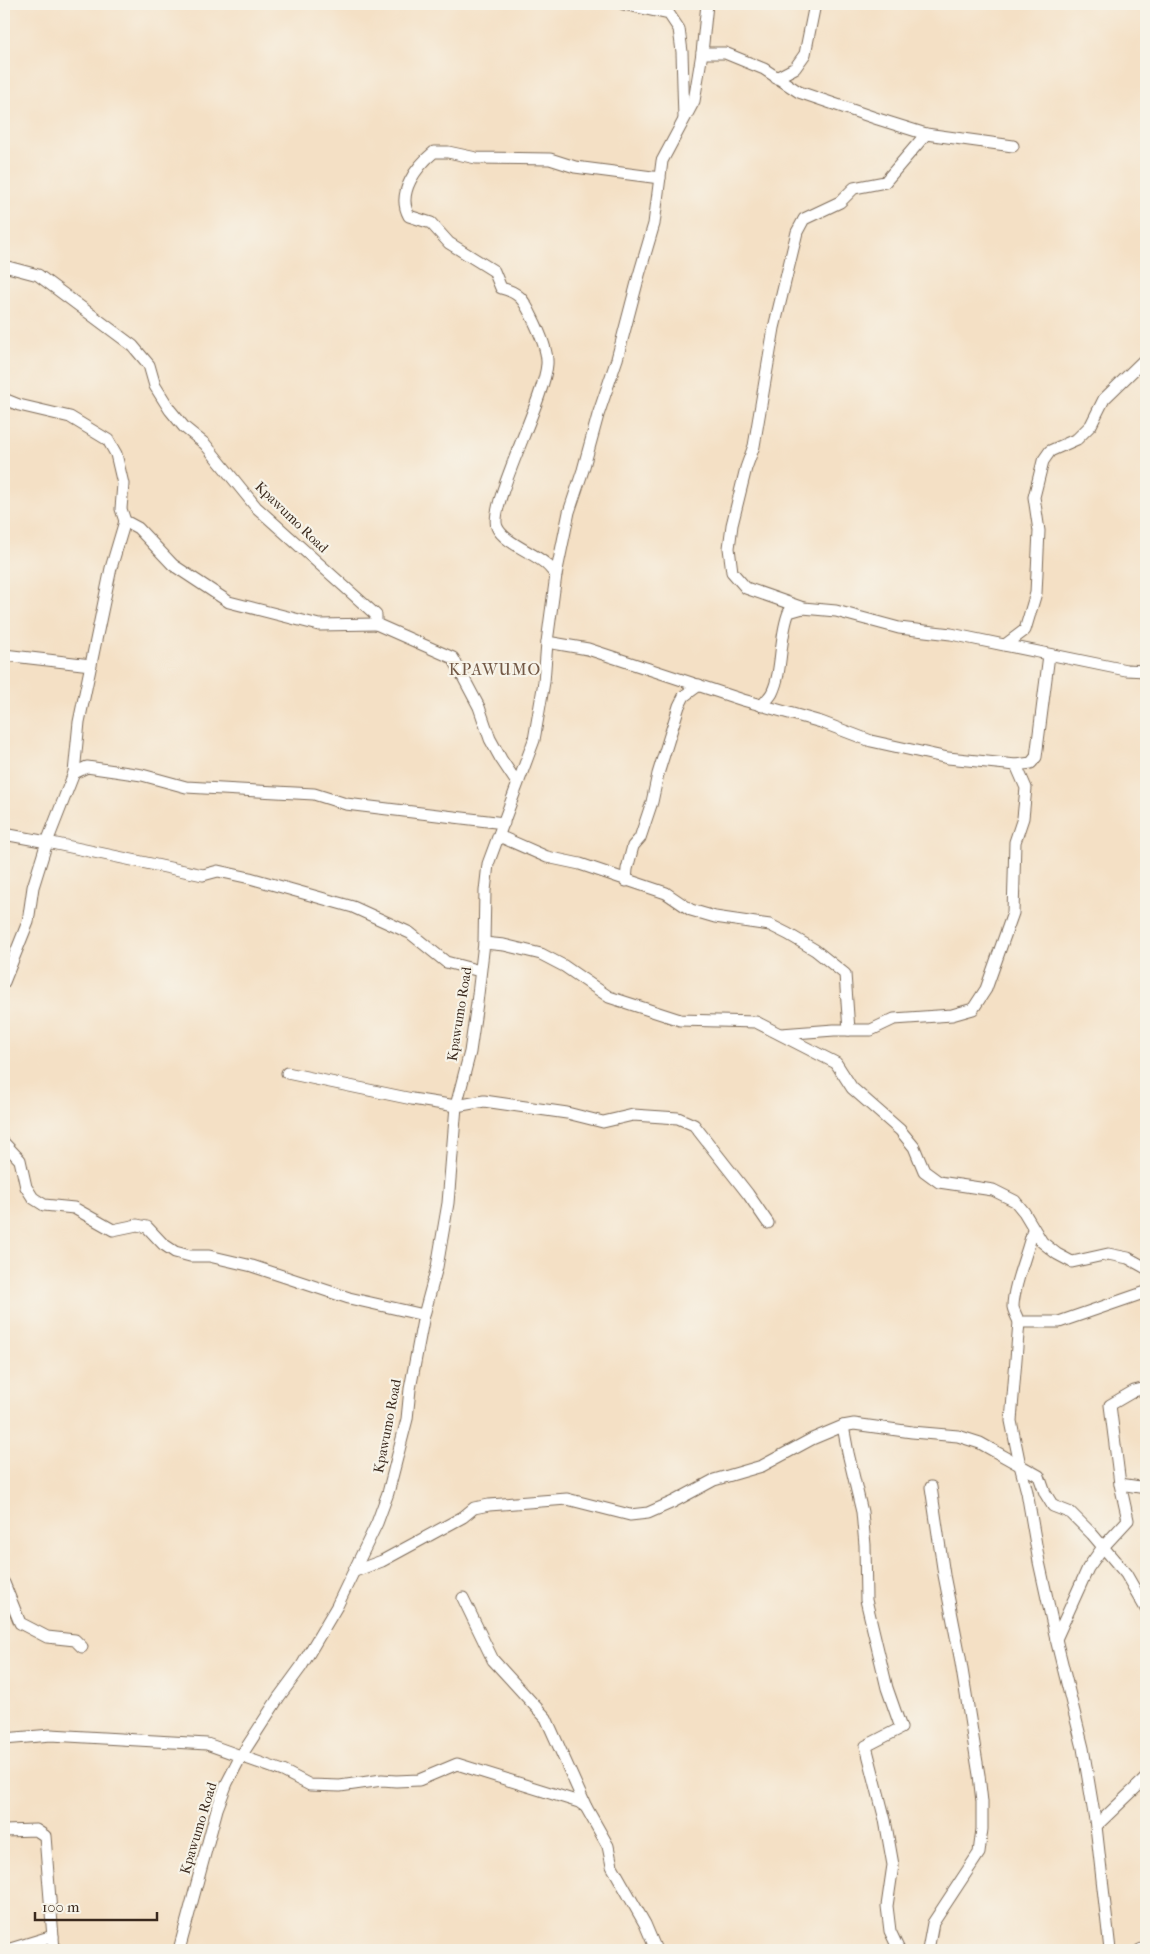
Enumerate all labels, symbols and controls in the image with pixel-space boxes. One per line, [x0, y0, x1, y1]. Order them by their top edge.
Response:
street label: Kpawumo Road [252, 478, 332, 557]
district label: KPAWUMO [449, 660, 541, 679]
street label: Kpawumo Road [444, 965, 475, 1062]
street label: Kpawumo Road [370, 1377, 405, 1474]
street label: Kpawumo Road [176, 1780, 221, 1876]
scale bar [35, 1889, 158, 1921]
text: 100 m [42, 1898, 80, 1916]

